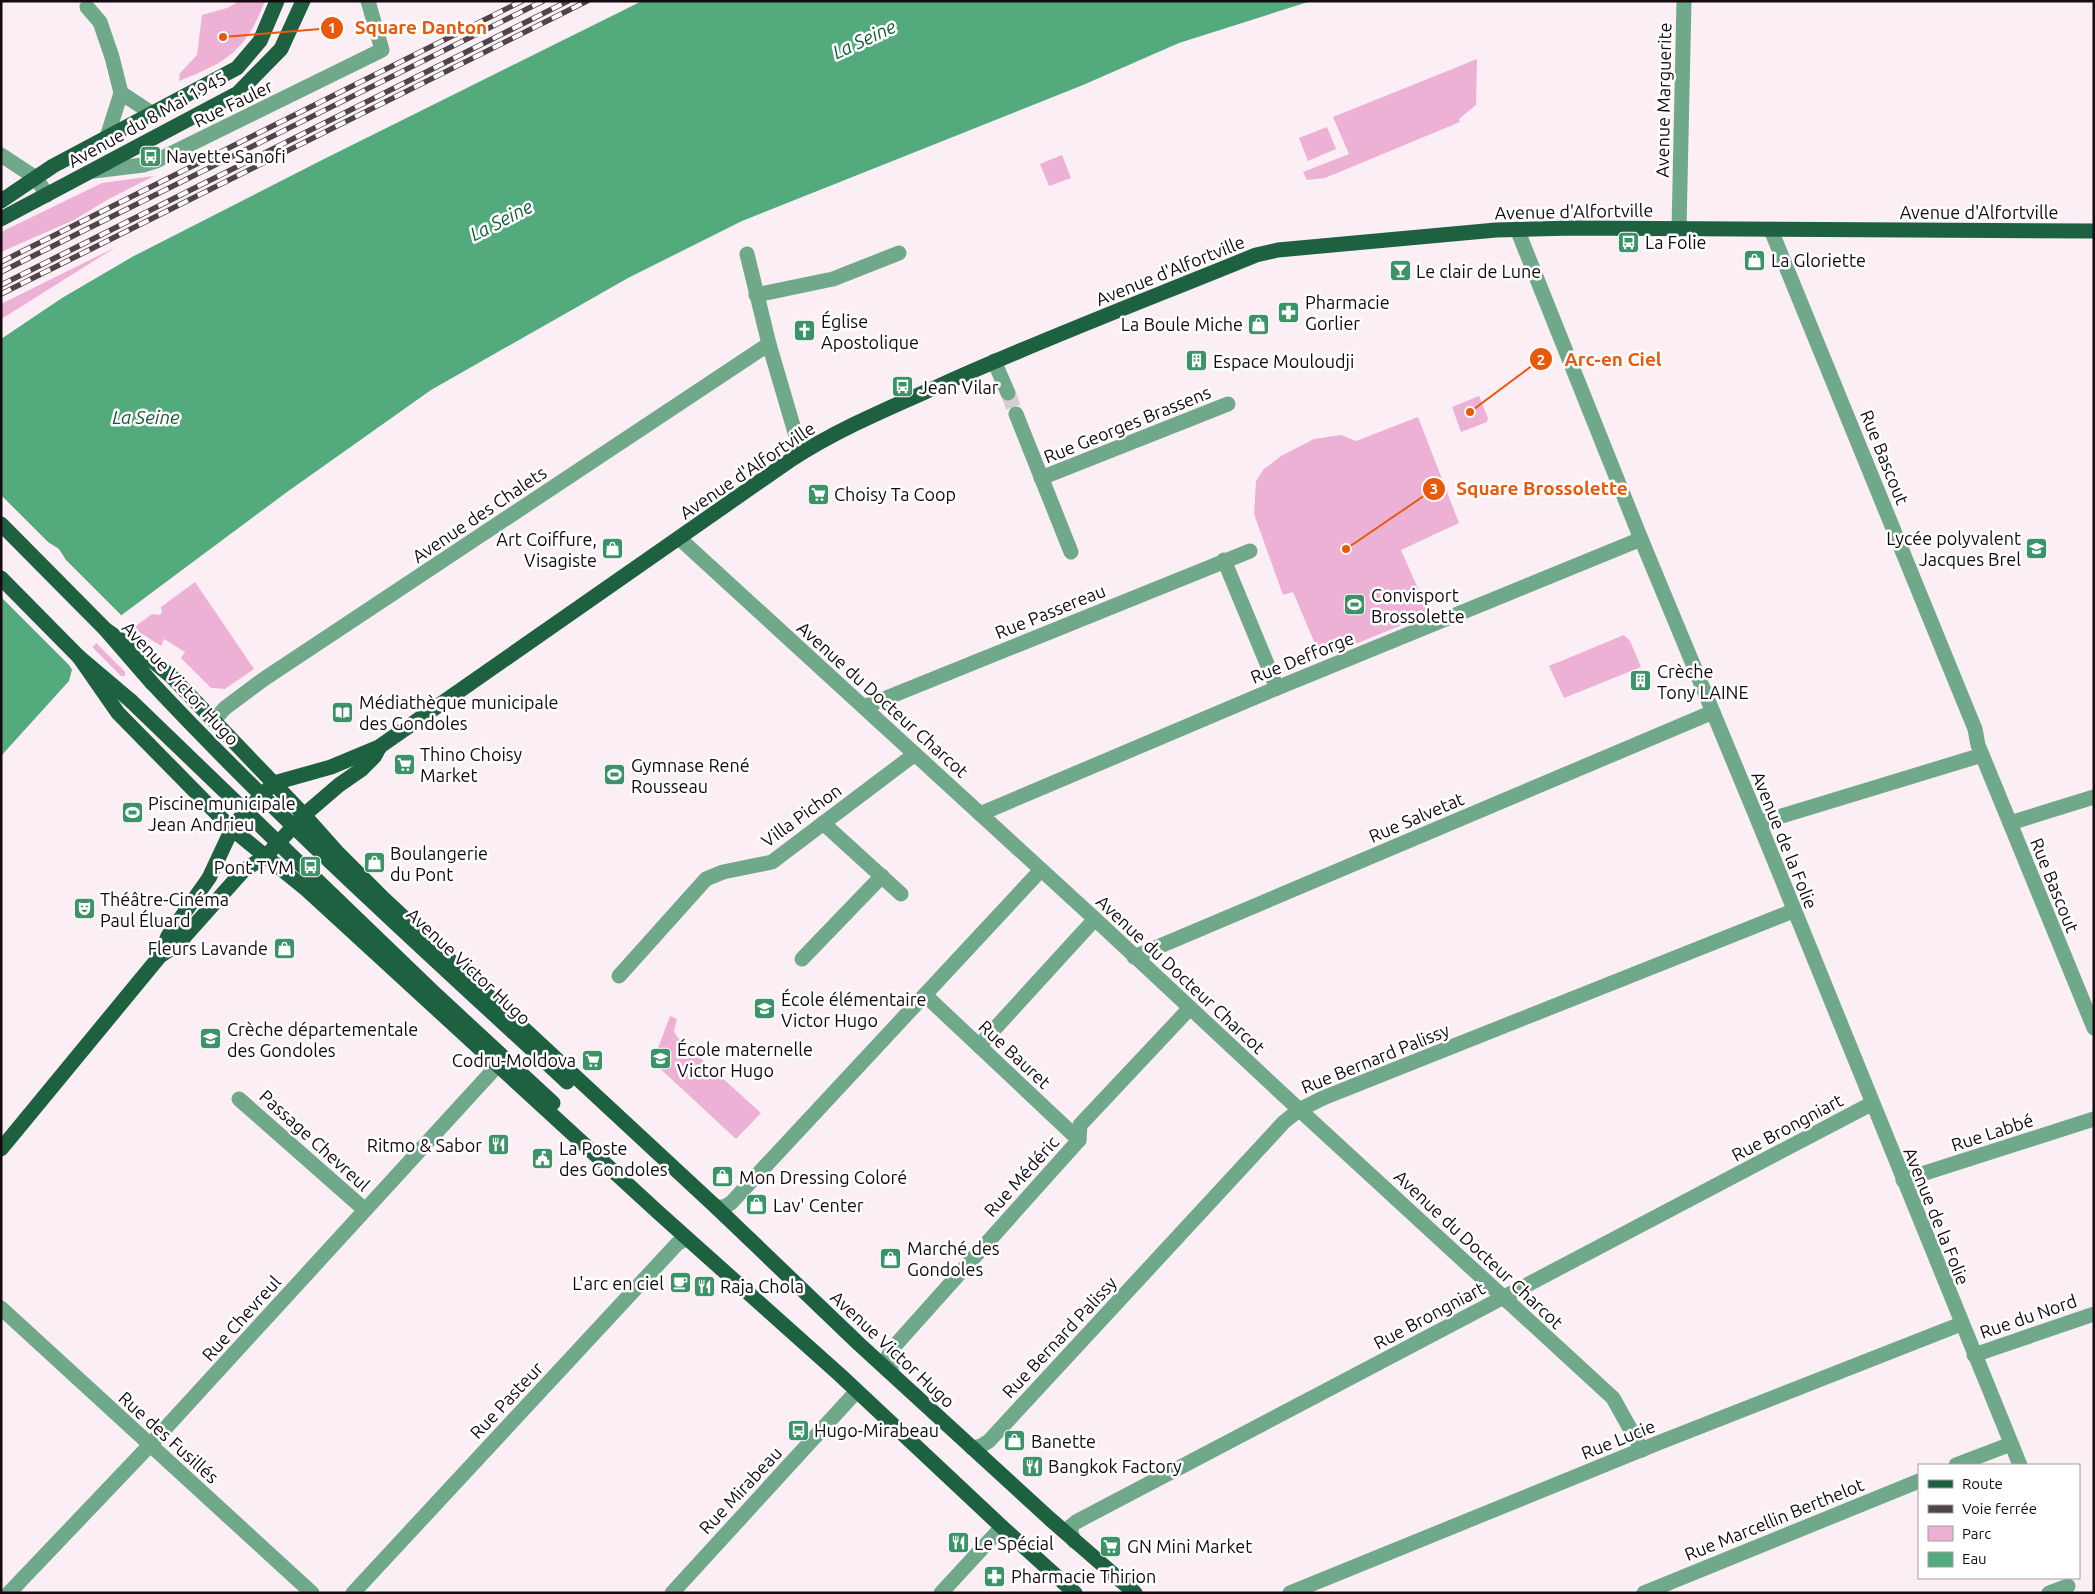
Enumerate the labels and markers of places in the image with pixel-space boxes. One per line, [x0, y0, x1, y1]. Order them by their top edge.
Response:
callout: Square Danton [320, 11, 497, 45]
bus stop icon: Navette Sanofi [138, 144, 162, 168]
place label: Navette Sanofi [166, 146, 286, 166]
bus stop icon: La Folie [1617, 230, 1641, 254]
place label: La Folie [1645, 232, 1707, 252]
shop icon: La Gloriette [1743, 248, 1767, 272]
place label: La Gloriette [1771, 250, 1866, 270]
bar icon: Le clair de Lune [1388, 259, 1412, 283]
place label: Le clair de Lune [1416, 261, 1541, 281]
place label: Pharmacie Gorlier [1305, 292, 1390, 333]
pharmacy icon: Pharmacie Gorlier [1277, 300, 1301, 324]
place label: Église Apostolique [821, 310, 919, 352]
shop icon: La Boule Miche [1247, 312, 1271, 336]
place label: La Boule Miche [1121, 314, 1243, 334]
church icon: Église Apostolique [793, 319, 817, 343]
callout: Arc-en Ciel [1529, 342, 1671, 376]
building icon: Espace Mouloudji [1185, 349, 1209, 373]
place label: Espace Mouloudji [1213, 351, 1354, 371]
bus stop icon: Jean Vilar [891, 375, 915, 399]
place label: Jean Vilar [919, 377, 999, 397]
callout: Square Brossolette [1421, 472, 1638, 506]
supermarket icon: Choisy Ta Coop [806, 482, 830, 506]
place label: Choisy Ta Coop [834, 484, 956, 504]
place label: Lycée polyvalent Jacques Brel [1886, 528, 2021, 569]
place label: Art Coiffure, Visagiste [496, 529, 597, 570]
school or university icon: Lycée polyvalent Jacques Brel [2025, 536, 2049, 560]
shop icon: Art Coiffure, Visagiste [601, 537, 625, 561]
place label: Convisport Brossolette [1371, 585, 1465, 626]
sports icon: Convisport Brossolette [1343, 593, 1367, 617]
place label: Crèche Tony LAINE [1657, 661, 1749, 702]
building icon: Crèche Tony LAINE [1629, 669, 1653, 693]
place label: Médiathèque municipale des Gondoles [359, 692, 559, 733]
library icon: Médiathèque municipale des Gondoles [331, 700, 355, 724]
place label: Thino Choisy Market [420, 744, 523, 785]
supermarket icon: Thino Choisy Market [392, 752, 416, 776]
place label: Gymnase René Rousseau [631, 755, 750, 796]
sports icon: Gymnase René Rousseau [603, 763, 627, 787]
place label: Piscine municipale Jean Andrieu [148, 793, 296, 834]
sports icon: Piscine municipale Jean Andrieu [120, 801, 144, 825]
place label: Boulangerie du Pont [390, 843, 488, 884]
shop icon: Boulangerie du Pont [362, 851, 386, 875]
bus stop icon: Pont TVM [298, 855, 322, 879]
place label: Pont TVM [214, 857, 294, 877]
place label: Théâtre-Cinéma Paul Éluard [100, 889, 229, 930]
theatre icon: Théâtre-Cinéma Paul Éluard [72, 897, 96, 921]
shop icon: Fleurs Lavande [272, 936, 296, 960]
place label: Fleurs Lavande [148, 938, 268, 958]
place label: École élémentaire Victor Hugo [781, 988, 926, 1030]
school or university icon: École élémentaire Victor Hugo [753, 997, 777, 1021]
place label: Crèche départementale des Gondoles [227, 1019, 418, 1060]
school or university icon: Crèche départementale des Gondoles [199, 1027, 223, 1051]
place label: École maternelle Victor Hugo [677, 1038, 813, 1080]
school or university icon: École maternelle Victor Hugo [649, 1047, 673, 1071]
supermarket icon: Codru-Moldova [580, 1048, 604, 1072]
place label: Codru-Moldova [452, 1050, 576, 1070]
restaurant icon: Ritmo & Sabor [486, 1133, 510, 1157]
place label: Ritmo & Sabor [367, 1135, 482, 1155]
place label: La Poste des Gondoles [559, 1138, 668, 1179]
public building icon: La Poste des Gondoles [531, 1146, 555, 1170]
shop icon: Mon Dressing Coloré [711, 1165, 735, 1189]
place label: Mon Dressing Coloré [739, 1167, 907, 1187]
shop icon: Lav' Center [745, 1193, 769, 1217]
place label: Lav' Center [773, 1195, 864, 1215]
place label: Marché des Gondoles [907, 1238, 1000, 1279]
shop icon: Marché des Gondoles [879, 1246, 903, 1270]
cafe icon: L'arc en ciel [668, 1271, 692, 1295]
place label: L'arc en ciel [572, 1273, 664, 1293]
restaurant icon: Raja Chola [692, 1274, 716, 1298]
place label: Raja Chola [720, 1276, 804, 1296]
bus stop icon: Hugo-Mirabeau [786, 1418, 810, 1442]
place label: Hugo-Mirabeau [814, 1420, 939, 1440]
shop icon: Banette [1003, 1429, 1027, 1453]
place label: Banette [1031, 1431, 1096, 1451]
restaurant icon: Bangkok Factory [1020, 1454, 1044, 1478]
place label: Bangkok Factory [1048, 1456, 1182, 1476]
restaurant icon: Le Spécial [946, 1531, 970, 1555]
place label: Le Spécial [974, 1533, 1054, 1553]
supermarket icon: GN Mini Market [1099, 1534, 1123, 1558]
place label: GN Mini Market [1127, 1536, 1252, 1556]
pharmacy icon: Pharmacie Thirion [983, 1564, 1007, 1588]
place label: Pharmacie Thirion [1011, 1566, 1156, 1586]

